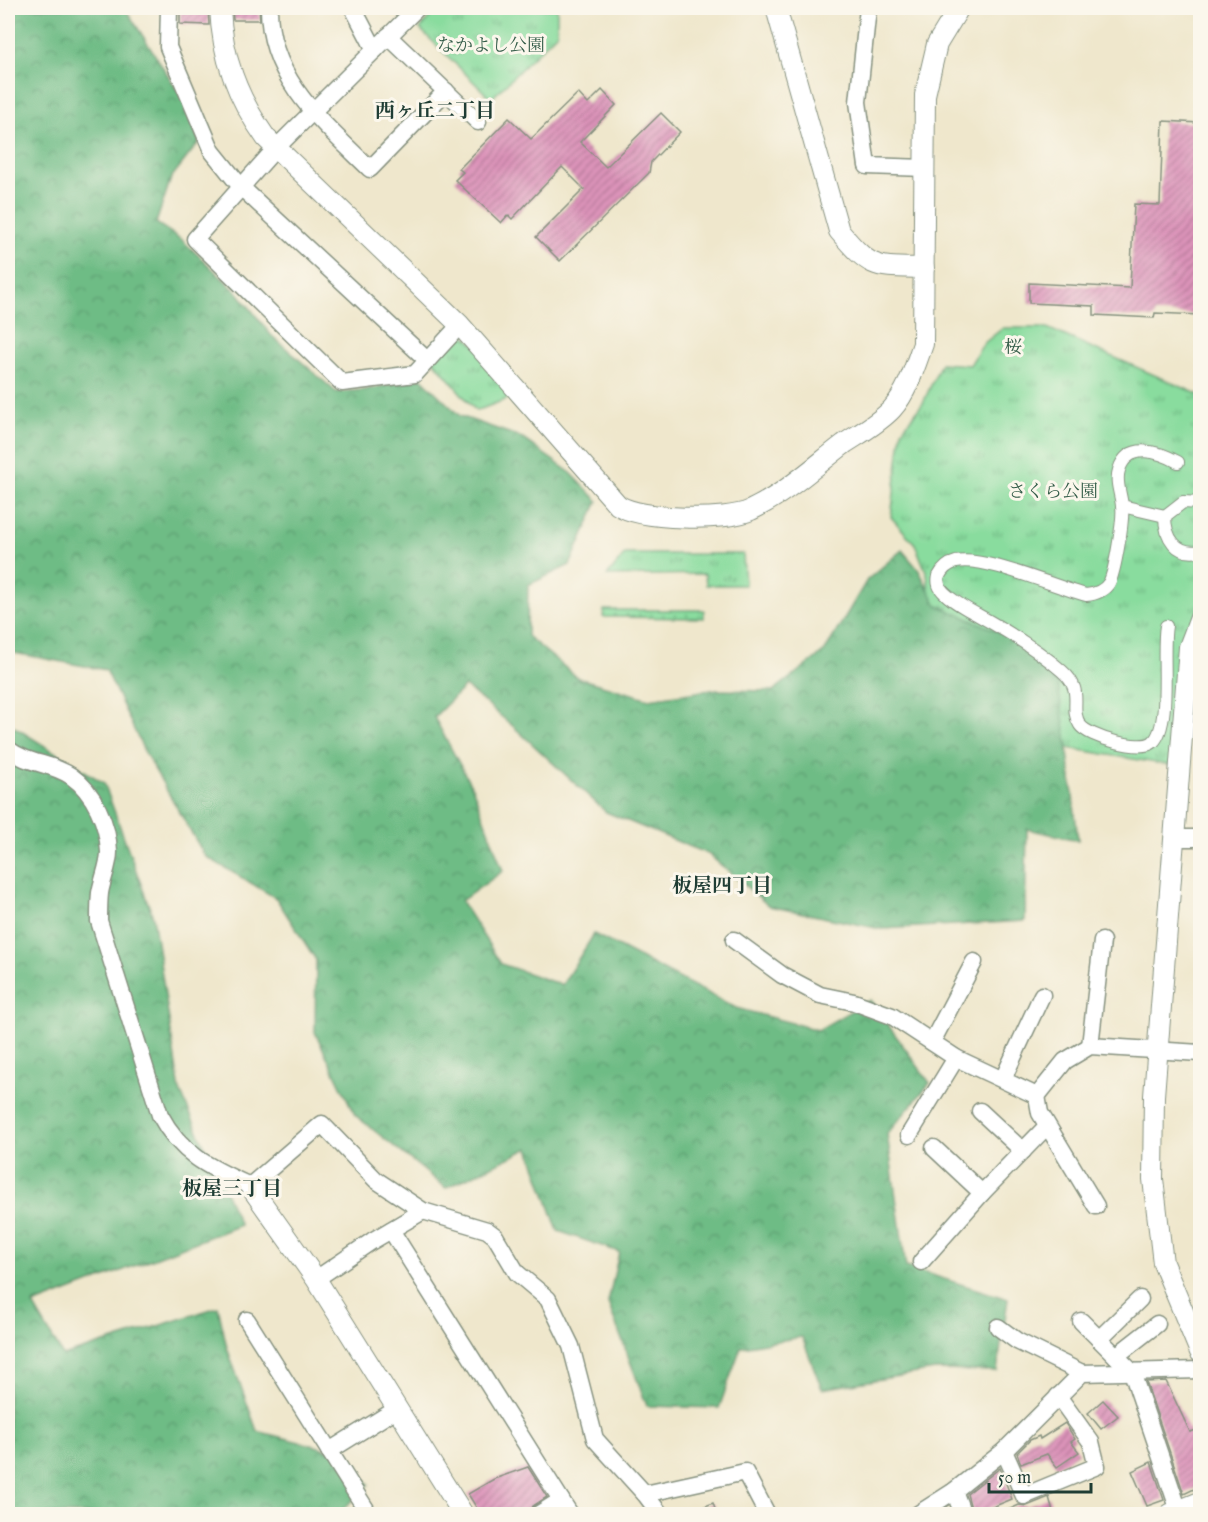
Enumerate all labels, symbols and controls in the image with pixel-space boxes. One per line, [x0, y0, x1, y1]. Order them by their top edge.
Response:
park label: なかよし公園 [437, 35, 545, 58]
district label: 西ヶ丘二丁目 [375, 99, 495, 124]
park label: 桜 [1004, 337, 1022, 360]
park label: さくら公園 [1008, 481, 1098, 504]
district label: 板屋四丁目 [672, 874, 772, 899]
district label: 板屋三丁目 [182, 1177, 282, 1202]
scale bar [989, 1456, 1091, 1494]
text: 50 m [998, 1467, 1031, 1490]

